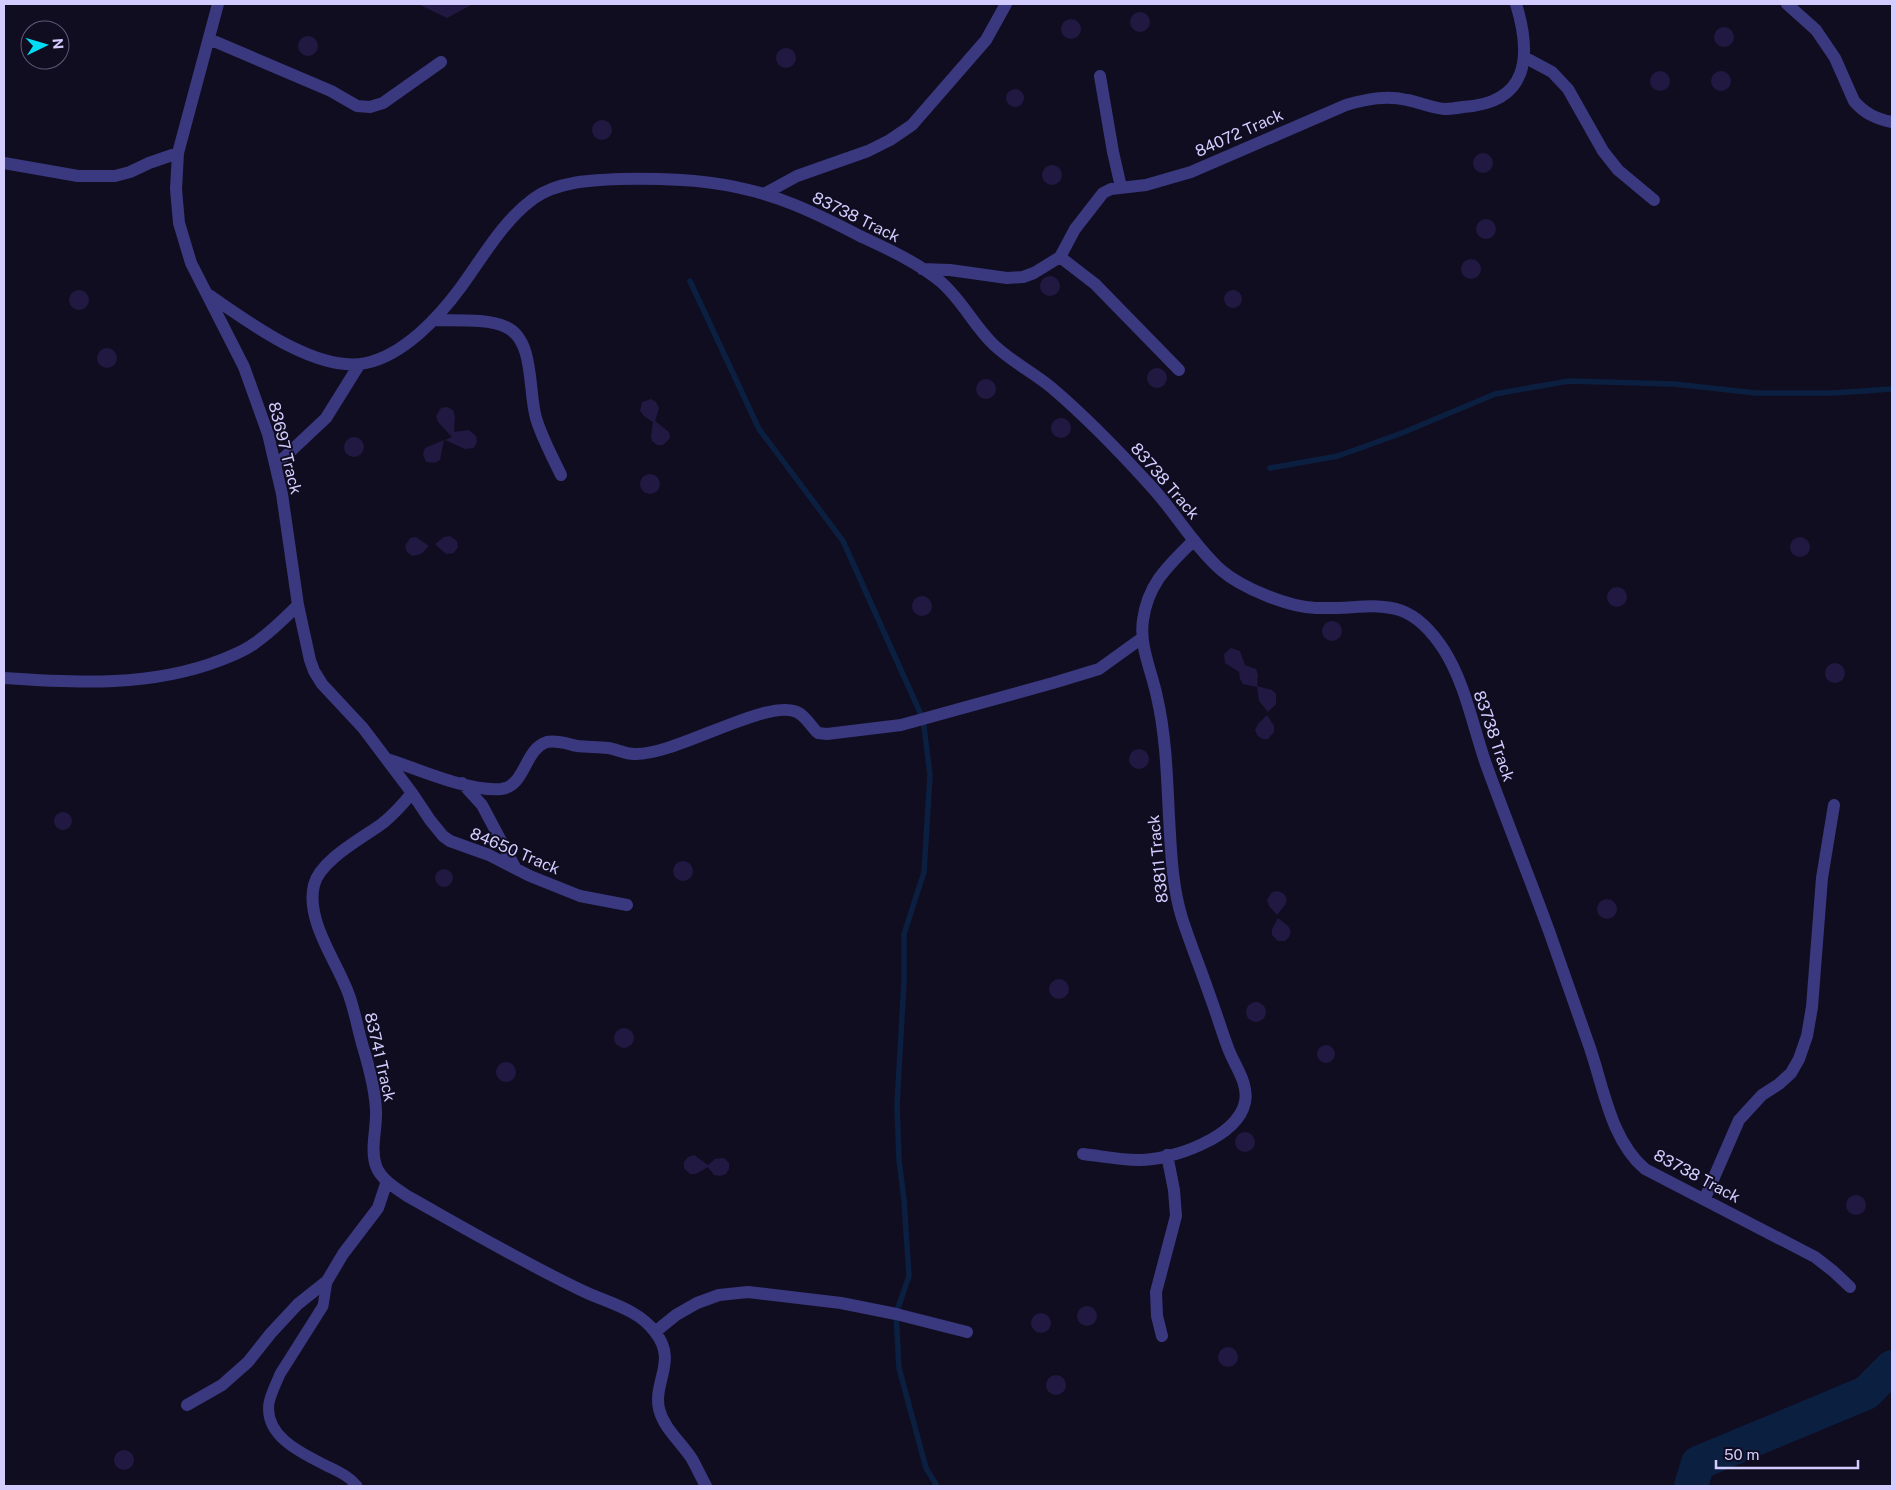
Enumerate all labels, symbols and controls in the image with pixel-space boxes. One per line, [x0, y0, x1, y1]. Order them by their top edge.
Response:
north arrow [20, 20, 70, 70]
text: N [50, 38, 66, 50]
street label: 84072 Track [1192, 105, 1286, 161]
street label: 83738 Track [809, 188, 903, 246]
street label: 83697 Track [264, 400, 306, 496]
street label: 83738 Track [1127, 439, 1203, 523]
street label: 83738 Track [1470, 688, 1518, 784]
street label: 83811 Track [1144, 814, 1172, 904]
street label: 84650 Track [467, 824, 563, 878]
street label: 83741 Track [361, 1011, 400, 1104]
street label: 83738 Track [1651, 1145, 1743, 1207]
scale bar [1716, 1438, 1858, 1470]
text: 50 m [1724, 1446, 1759, 1463]

